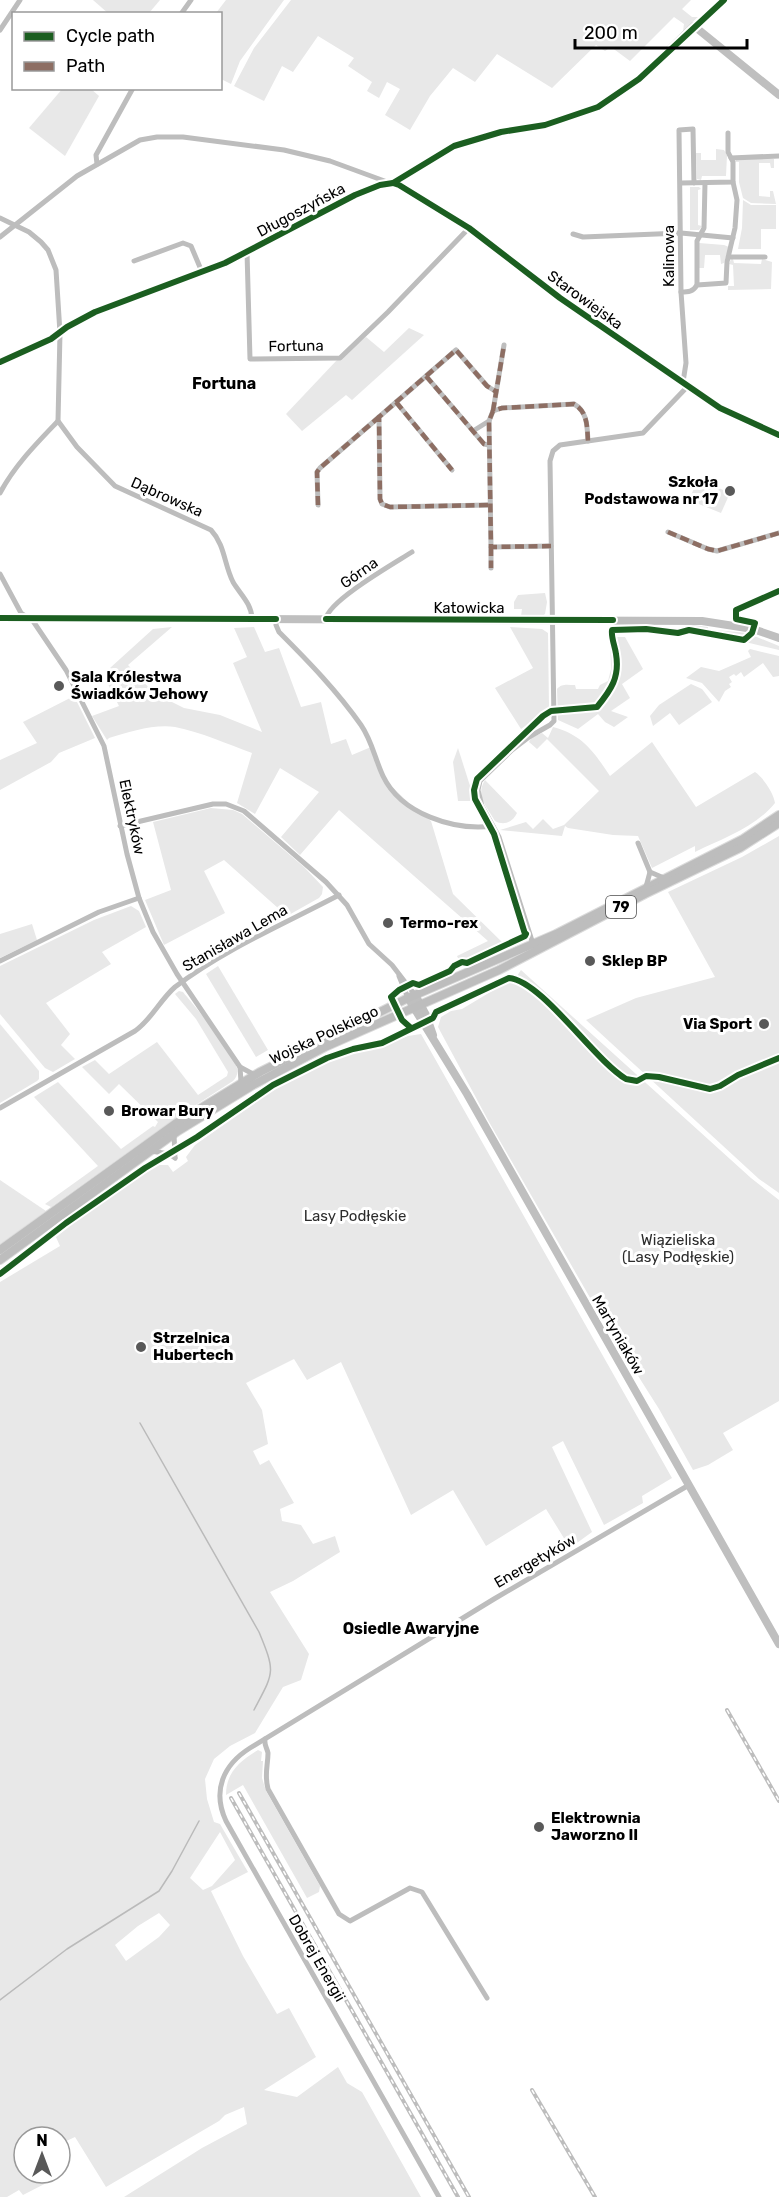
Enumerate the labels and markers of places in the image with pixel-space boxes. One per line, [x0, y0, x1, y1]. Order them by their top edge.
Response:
place label: Szkoła Podstawowa nr 17 [584, 473, 718, 508]
marker: Szkoła Podstawowa nr 17 [723, 484, 737, 498]
place label: Sala Królestwa Świadków Jehowy [71, 668, 208, 703]
marker: Sala Królestwa Świadków Jehowy [52, 679, 66, 693]
place label: Termo-rex [400, 914, 478, 932]
marker: Termo-rex [381, 916, 395, 930]
place label: Sklep BP [602, 952, 667, 970]
marker: Sklep BP [583, 954, 597, 968]
place label: Via Sport [683, 1015, 752, 1033]
marker: Via Sport [757, 1017, 771, 1031]
place label: Browar Bury [121, 1102, 214, 1120]
marker: Browar Bury [102, 1104, 116, 1118]
place label: Strzelnica Hubertech [153, 1329, 234, 1364]
marker: Strzelnica Hubertech [134, 1340, 148, 1354]
place label: Elektrownia Jaworzno II [551, 1809, 641, 1844]
marker: Elektrownia Jaworzno II [532, 1820, 546, 1834]

